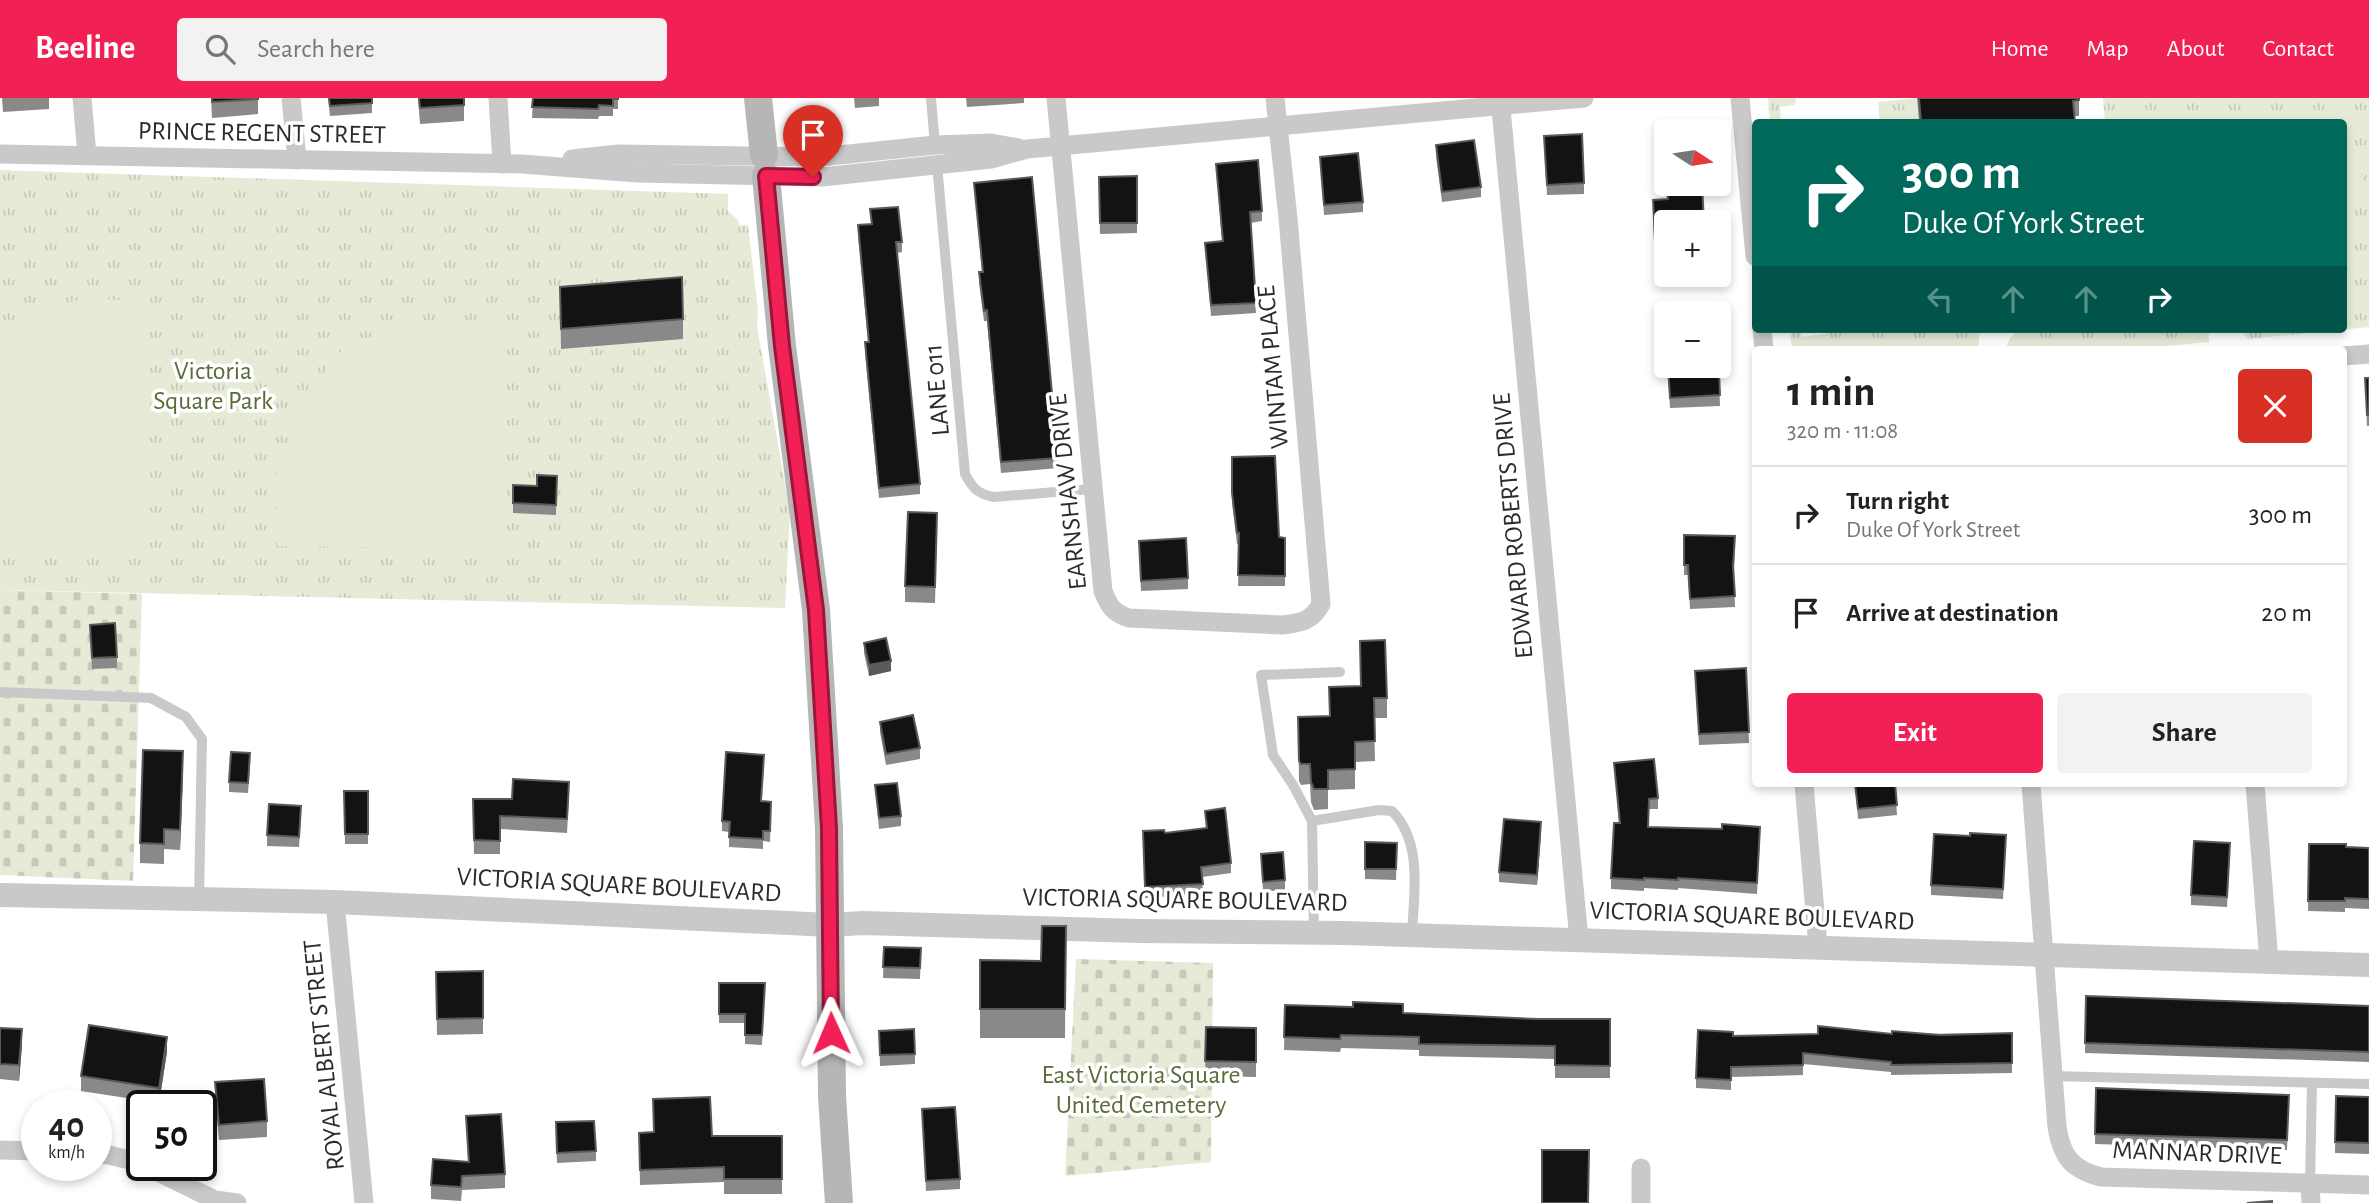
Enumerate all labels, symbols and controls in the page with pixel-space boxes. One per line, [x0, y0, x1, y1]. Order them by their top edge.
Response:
search box [177, 18, 667, 81]
icon: search [201, 30, 239, 68]
text: Beeline [35, 32, 135, 65]
text: Search here [257, 36, 375, 62]
text: Home [1991, 37, 2049, 61]
text: Map [2087, 37, 2129, 61]
text: About [2167, 37, 2224, 61]
text: Contact [2262, 37, 2334, 61]
pin [783, 105, 843, 177]
icon: arrive [794, 116, 832, 154]
street label: PRINCE REGENT STREET [138, 118, 387, 148]
north arrow [1654, 119, 1731, 196]
map controls [1654, 119, 1731, 378]
icon: right [1787, 147, 1878, 238]
text: 300 m [1902, 149, 2021, 198]
text: Duke Of York Street [1902, 207, 2144, 239]
button: + [1654, 210, 1731, 287]
icon: left [1921, 280, 1959, 318]
icon: ahead [1994, 280, 2032, 318]
icon: ahead [2067, 280, 2105, 318]
icon: right [2140, 280, 2178, 318]
street label: WINTAM PLACE [1253, 284, 1293, 450]
button: − [1654, 301, 1731, 378]
street label: LANE 011 [920, 343, 954, 437]
park label: Victoria Square Park [153, 358, 273, 414]
button: close [2238, 369, 2312, 443]
text: 1 min [1787, 371, 1876, 413]
street label: EDWARD ROBERTS DRIVE [1488, 392, 1538, 660]
street label: EARNSHAW DRIVE [1045, 393, 1091, 591]
text: 320 m · 11:08 [1787, 420, 1898, 443]
text: Turn right [1846, 488, 1949, 514]
icon: right [1787, 496, 1825, 534]
text: 300 m [2249, 502, 2312, 528]
text: Duke Of York Street [1846, 519, 2020, 542]
icon: arrive [1787, 594, 1825, 632]
text: Arrive at destination [1846, 600, 2059, 626]
text: 20 m [2261, 600, 2312, 626]
button: Exit [1787, 693, 2043, 773]
button: Share [2057, 693, 2312, 773]
street label: VICTORIA SQUARE BOULEVARD [456, 864, 782, 906]
street label: VICTORIA SQUARE BOULEVARD [1022, 884, 1348, 916]
street label: VICTORIA SQUARE BOULEVARD [1589, 897, 1915, 935]
street label: ROYAL ALBERT STREET [299, 938, 349, 1172]
position arrow [794, 996, 868, 1070]
park label: East Victoria Square United Cemetery [1041, 1062, 1241, 1118]
speed limit sign: 50 [126, 1090, 217, 1181]
text: 40 [49, 1109, 84, 1144]
street label: MANNAR DRIVE [2112, 1137, 2282, 1169]
text: km/h [48, 1144, 85, 1162]

